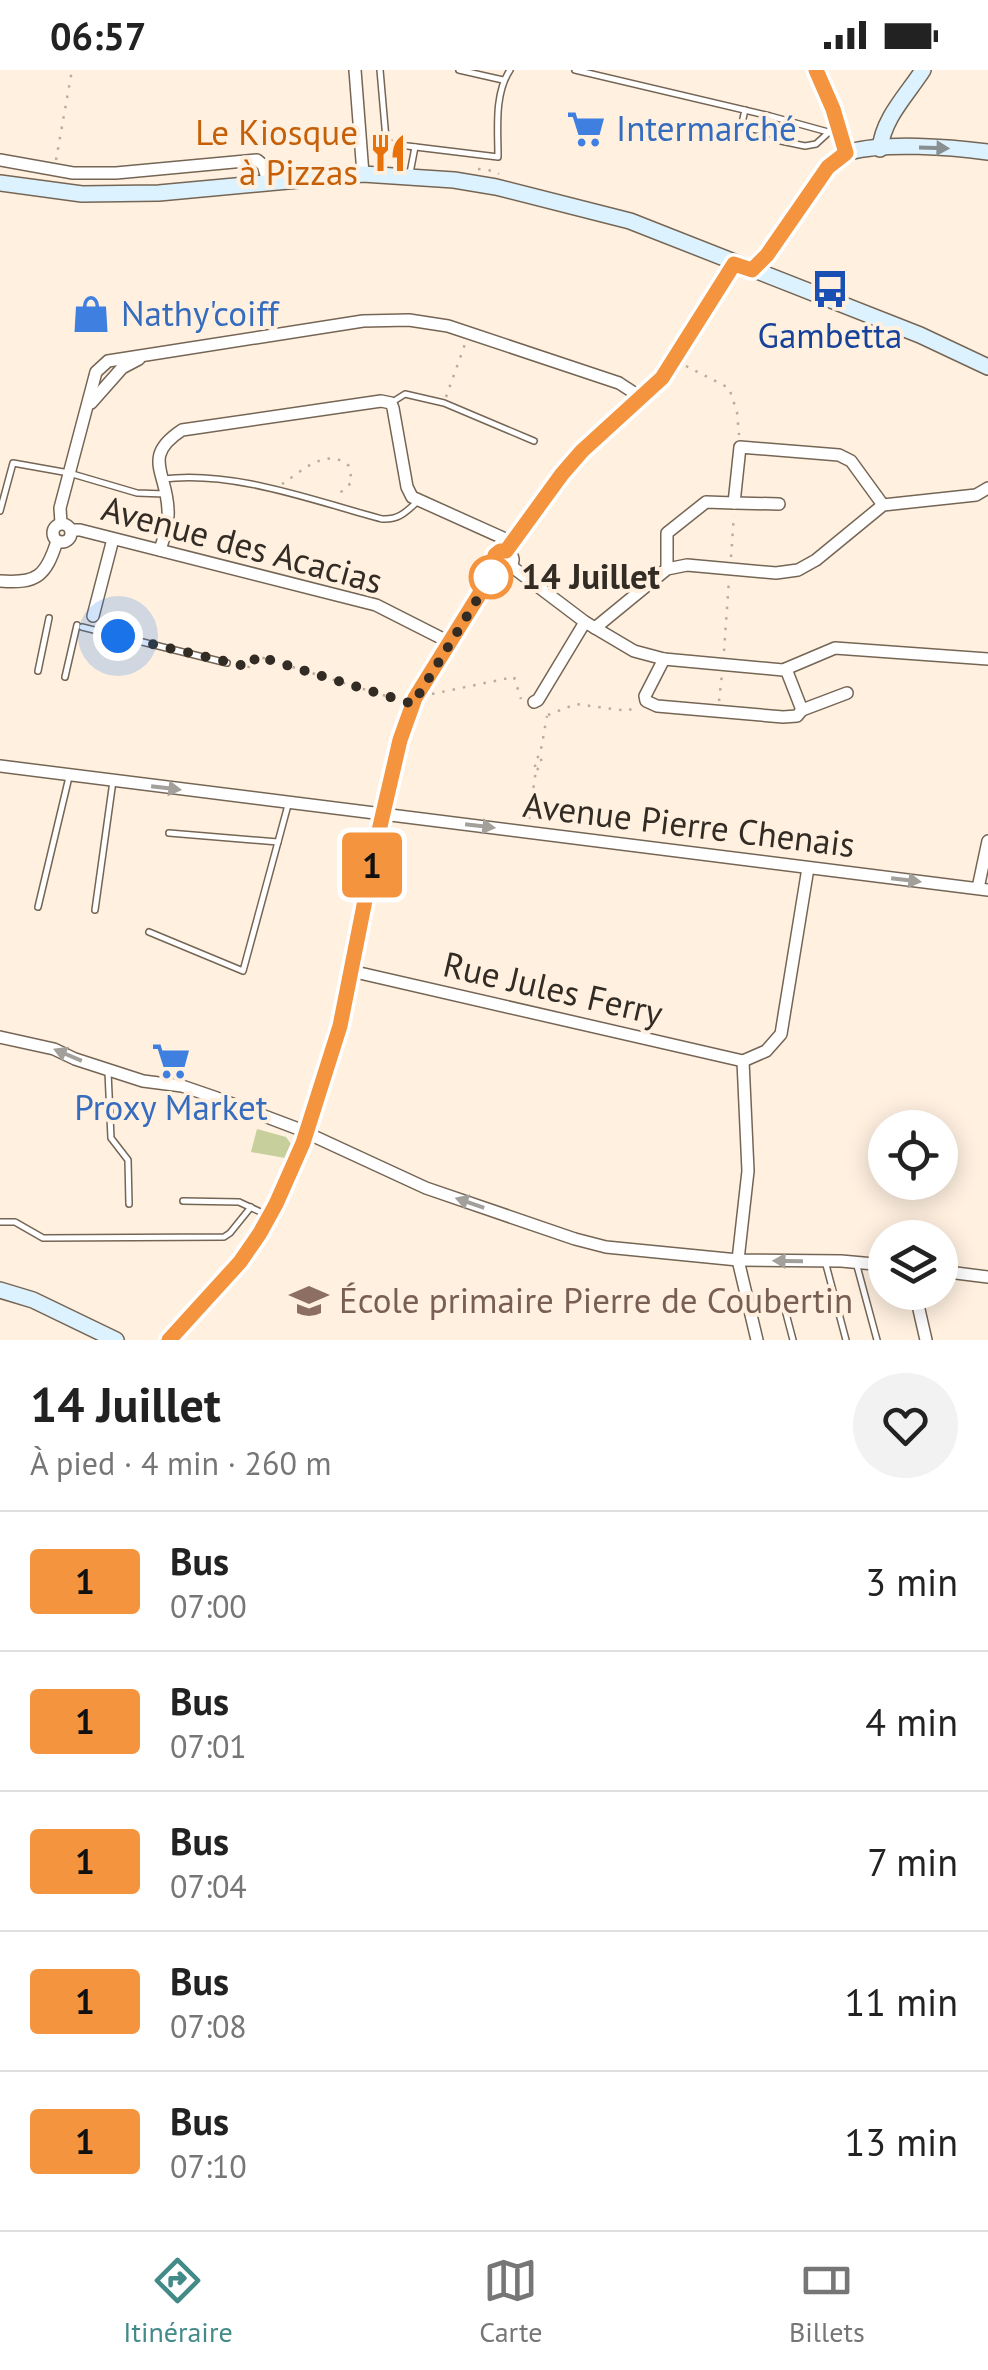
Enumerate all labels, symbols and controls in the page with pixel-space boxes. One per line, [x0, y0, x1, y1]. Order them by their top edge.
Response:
text: 06:57 [50, 11, 146, 60]
place label: Intermarché [616, 105, 797, 151]
supermarket icon: Intermarché [565, 108, 607, 150]
place label: Le Kiosque à Pizzas [195, 109, 358, 195]
restaurant icon: Le Kiosque à Pizzas [367, 132, 409, 174]
one-way arrow [919, 140, 951, 156]
bus stop icon: Gambetta [809, 268, 851, 310]
place label: Nathy'coiff [121, 290, 281, 336]
shop icon: Nathy'coiff [70, 293, 112, 335]
place label: Gambetta [758, 312, 902, 358]
street label: Avenue des Acacias [97, 484, 388, 604]
place label: 14 Juillet [521, 553, 661, 599]
marker: 14 Juillet [470, 556, 512, 598]
your location [93, 611, 143, 661]
one-way arrow [151, 780, 182, 796]
street label: Avenue Pierre Chenais [521, 781, 858, 867]
one-way arrow [464, 818, 496, 834]
line badge: 1 [340, 832, 404, 898]
text: 1 [362, 842, 382, 888]
one-way arrow [891, 872, 923, 888]
street label: Rue Jules Ferry [439, 940, 667, 1036]
supermarket icon: Proxy Market [150, 1040, 192, 1082]
one-way arrow [53, 1047, 83, 1063]
place label: Proxy Market [74, 1084, 268, 1130]
map controls [868, 1110, 958, 1310]
button: locate [868, 1110, 958, 1200]
one-way arrow [455, 1194, 485, 1209]
button: layers [868, 1220, 958, 1310]
one-way arrow [771, 1253, 803, 1269]
place label: École primaire Pierre de Coubertin [339, 1277, 853, 1323]
school or university icon: École primaire Pierre de Coubertin [288, 1280, 330, 1322]
text: 14 Juillet [30, 1373, 221, 1435]
button: heart [853, 1373, 958, 1478]
text: À pied · 4 min · 260 m [30, 1442, 331, 1484]
text: Bus [170, 1536, 229, 1585]
text: 3 min [865, 1557, 958, 1606]
text: 1 [75, 1558, 95, 1604]
text: 07:00 [170, 1585, 247, 1627]
text: Bus [170, 1676, 229, 1725]
text: 4 min [865, 1697, 958, 1746]
text: 1 [75, 1698, 95, 1744]
text: 07:01 [170, 1725, 247, 1767]
text: Bus [170, 1816, 229, 1865]
text: 7 min [867, 1837, 958, 1886]
text: 1 [75, 1838, 95, 1884]
text: 07:04 [170, 1865, 247, 1907]
text: Bus [170, 1956, 229, 2005]
text: 11 min [845, 1977, 958, 2026]
text: 1 [75, 1978, 95, 2024]
text: 07:08 [170, 2005, 247, 2047]
text: Bus [170, 2096, 229, 2145]
text: 13 min [845, 2117, 958, 2166]
text: 1 [75, 2118, 95, 2164]
text: 07:10 [170, 2145, 247, 2187]
tab: Itinéraire [123, 2253, 233, 2350]
tab: Carte [479, 2253, 542, 2350]
tab: Billets [789, 2253, 865, 2350]

